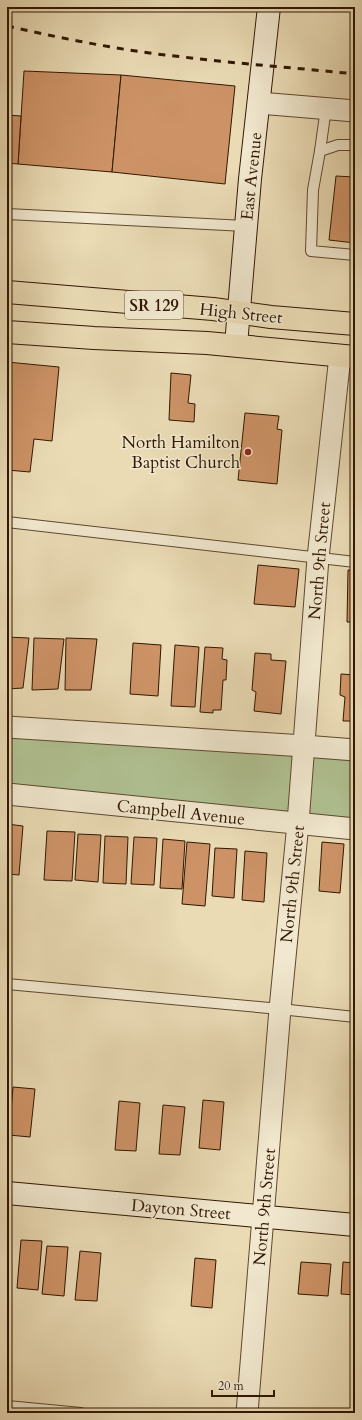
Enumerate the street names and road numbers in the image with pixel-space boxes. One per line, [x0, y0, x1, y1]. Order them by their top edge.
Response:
street label: East Avenue [235, 131, 268, 221]
road number: SR 129 [125, 291, 183, 319]
street label: High Street [198, 298, 284, 329]
street label: North 9th Street [303, 501, 336, 621]
street label: Campbell Avenue [116, 794, 246, 831]
street label: North 9th Street [275, 824, 310, 944]
street label: North 9th Street [248, 1147, 281, 1267]
street label: Dayton Street [130, 1194, 232, 1225]

